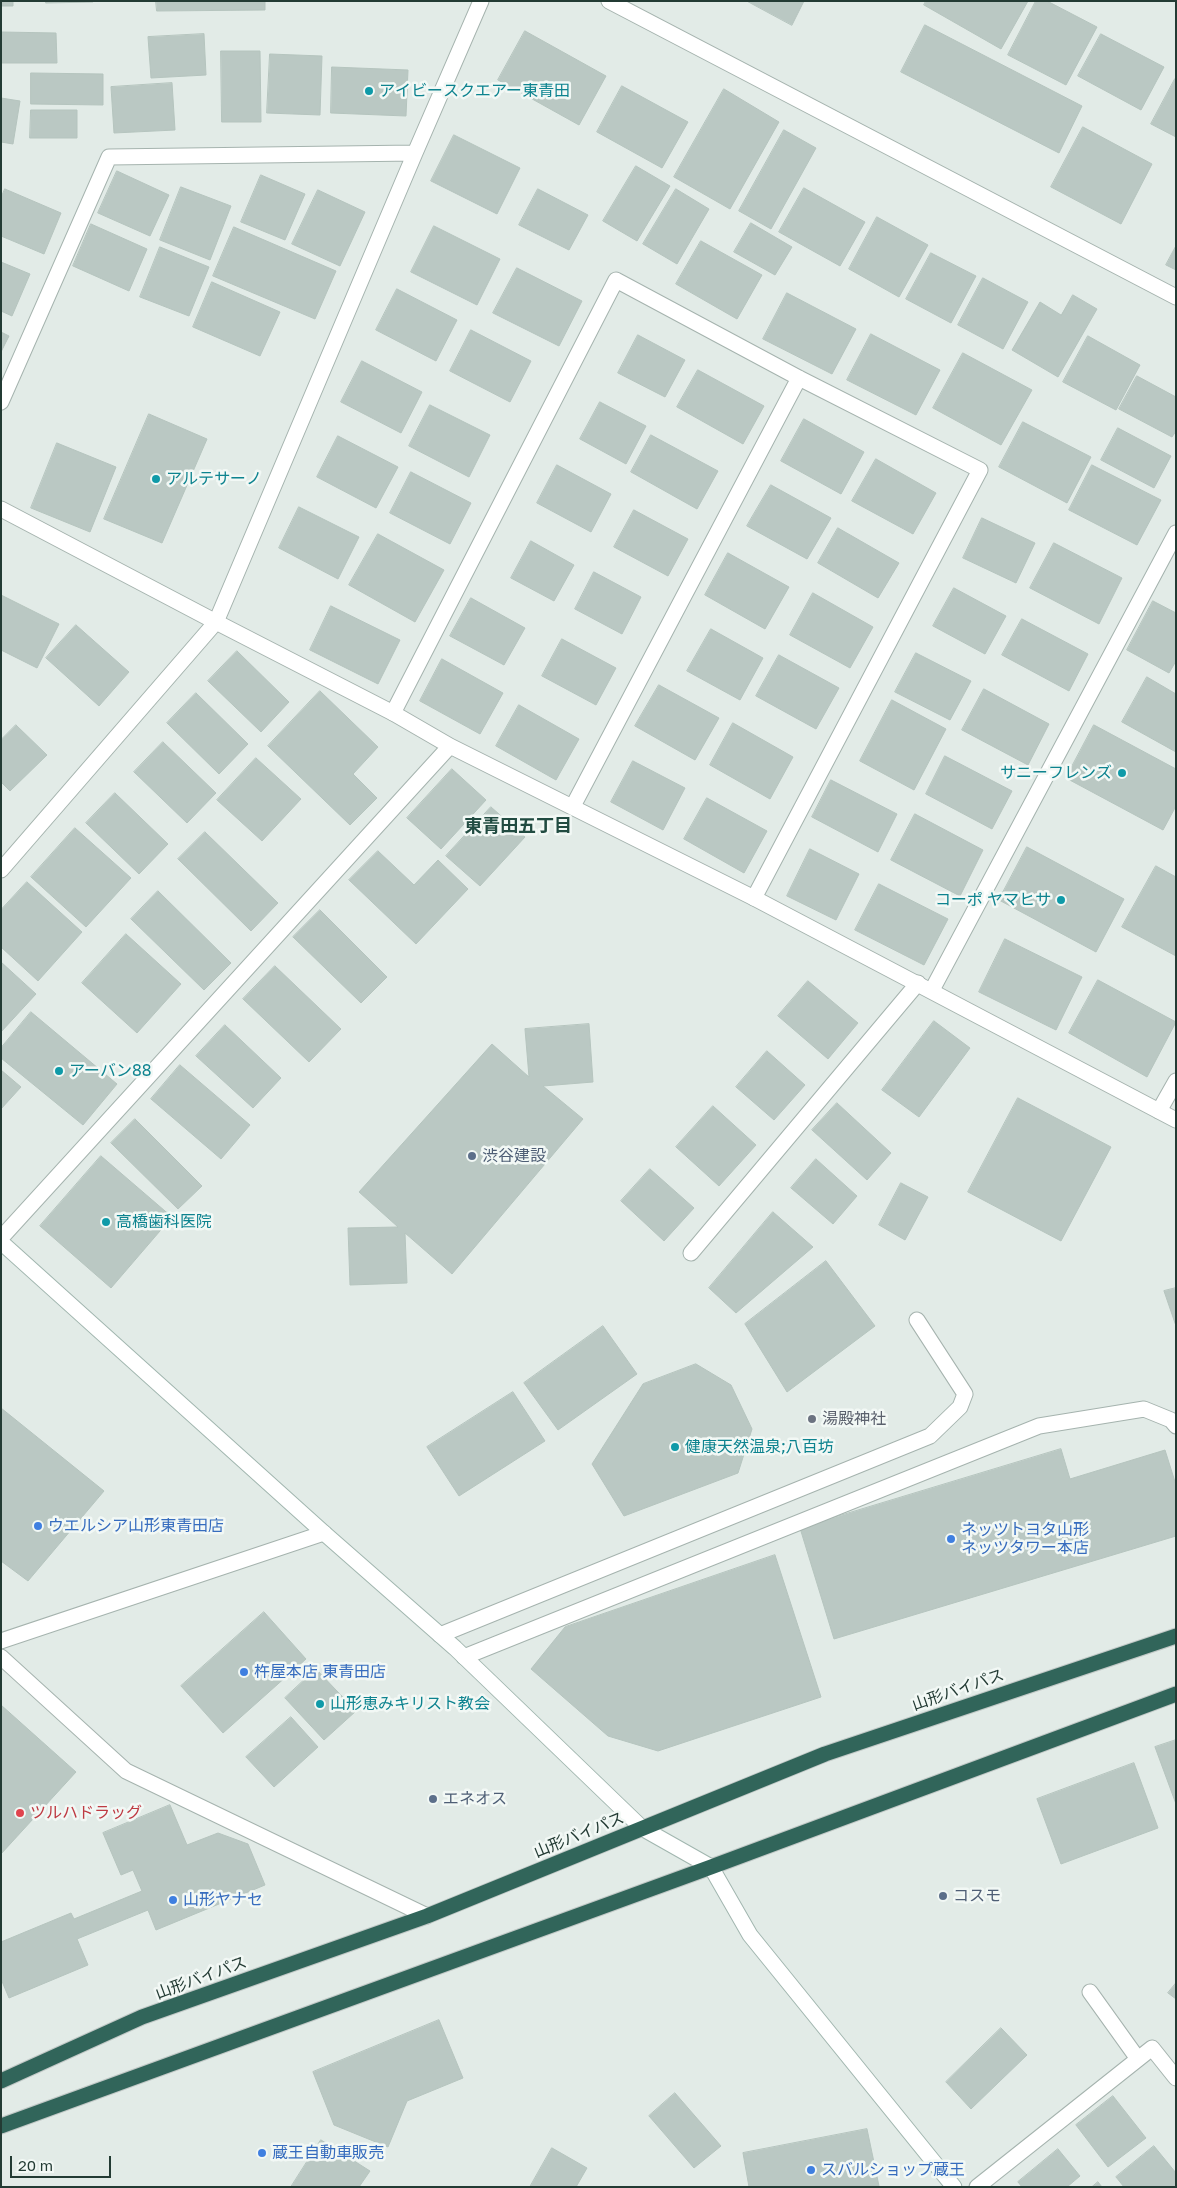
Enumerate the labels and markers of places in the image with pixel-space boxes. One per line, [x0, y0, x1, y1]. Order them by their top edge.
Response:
place label: アイビースクエアー東青田 [379, 81, 570, 101]
marker: アイビースクエアー東青田 [363, 85, 375, 97]
place label: アルテサーノ [166, 469, 262, 489]
marker: アルテサーノ [150, 473, 162, 485]
place label: サニーフレンズ [1000, 763, 1112, 783]
marker: サニーフレンズ [1116, 767, 1128, 779]
place label: コーポ ヤマヒサ [935, 890, 1051, 910]
marker: コーポ ヤマヒサ [1055, 894, 1067, 906]
place label: アーバン88 [69, 1061, 152, 1081]
marker: アーバン88 [53, 1065, 65, 1077]
place label: 渋谷建設 [482, 1146, 546, 1166]
marker: 渋谷建設 [466, 1150, 478, 1162]
place label: 高橋歯科医院 [116, 1212, 212, 1232]
marker: 高橋歯科医院 [100, 1216, 112, 1228]
place label: 湯殿神社 [822, 1409, 886, 1429]
marker: 湯殿神社 [806, 1413, 818, 1425]
place label: 健康天然温泉;八百坊 [685, 1437, 834, 1457]
marker: 健康天然温泉;八百坊 [669, 1441, 681, 1453]
place label: ウエルシア山形東青田店 [48, 1516, 224, 1536]
marker: ウエルシア山形東青田店 [32, 1520, 44, 1532]
place label: ネッツトヨタ山形 ネッツタワー本店 [961, 1520, 1089, 1558]
marker: ネッツトヨタ山形 ネッツタワー本店 [945, 1533, 957, 1545]
place label: 杵屋本店 東青田店 [254, 1662, 386, 1682]
marker: 杵屋本店 東青田店 [238, 1666, 250, 1678]
place label: 山形恵みキリスト教会 [330, 1694, 490, 1714]
marker: 山形恵みキリスト教会 [314, 1698, 326, 1710]
place label: エネオス [443, 1789, 507, 1809]
marker: エネオス [427, 1793, 439, 1805]
place label: ツルハドラッグ [30, 1803, 142, 1823]
marker: ツルハドラッグ [14, 1807, 26, 1819]
place label: コスモ [953, 1886, 1001, 1906]
place label: 山形ヤナセ [183, 1890, 263, 1910]
marker: コスモ [937, 1890, 949, 1902]
marker: 山形ヤナセ [167, 1894, 179, 1906]
place label: 蔵王自動車販売 [272, 2143, 384, 2163]
marker: 蔵王自動車販売 [256, 2147, 268, 2159]
place label: スバルショップ蔵王 [821, 2160, 965, 2180]
marker: スバルショップ蔵王 [805, 2164, 817, 2176]

